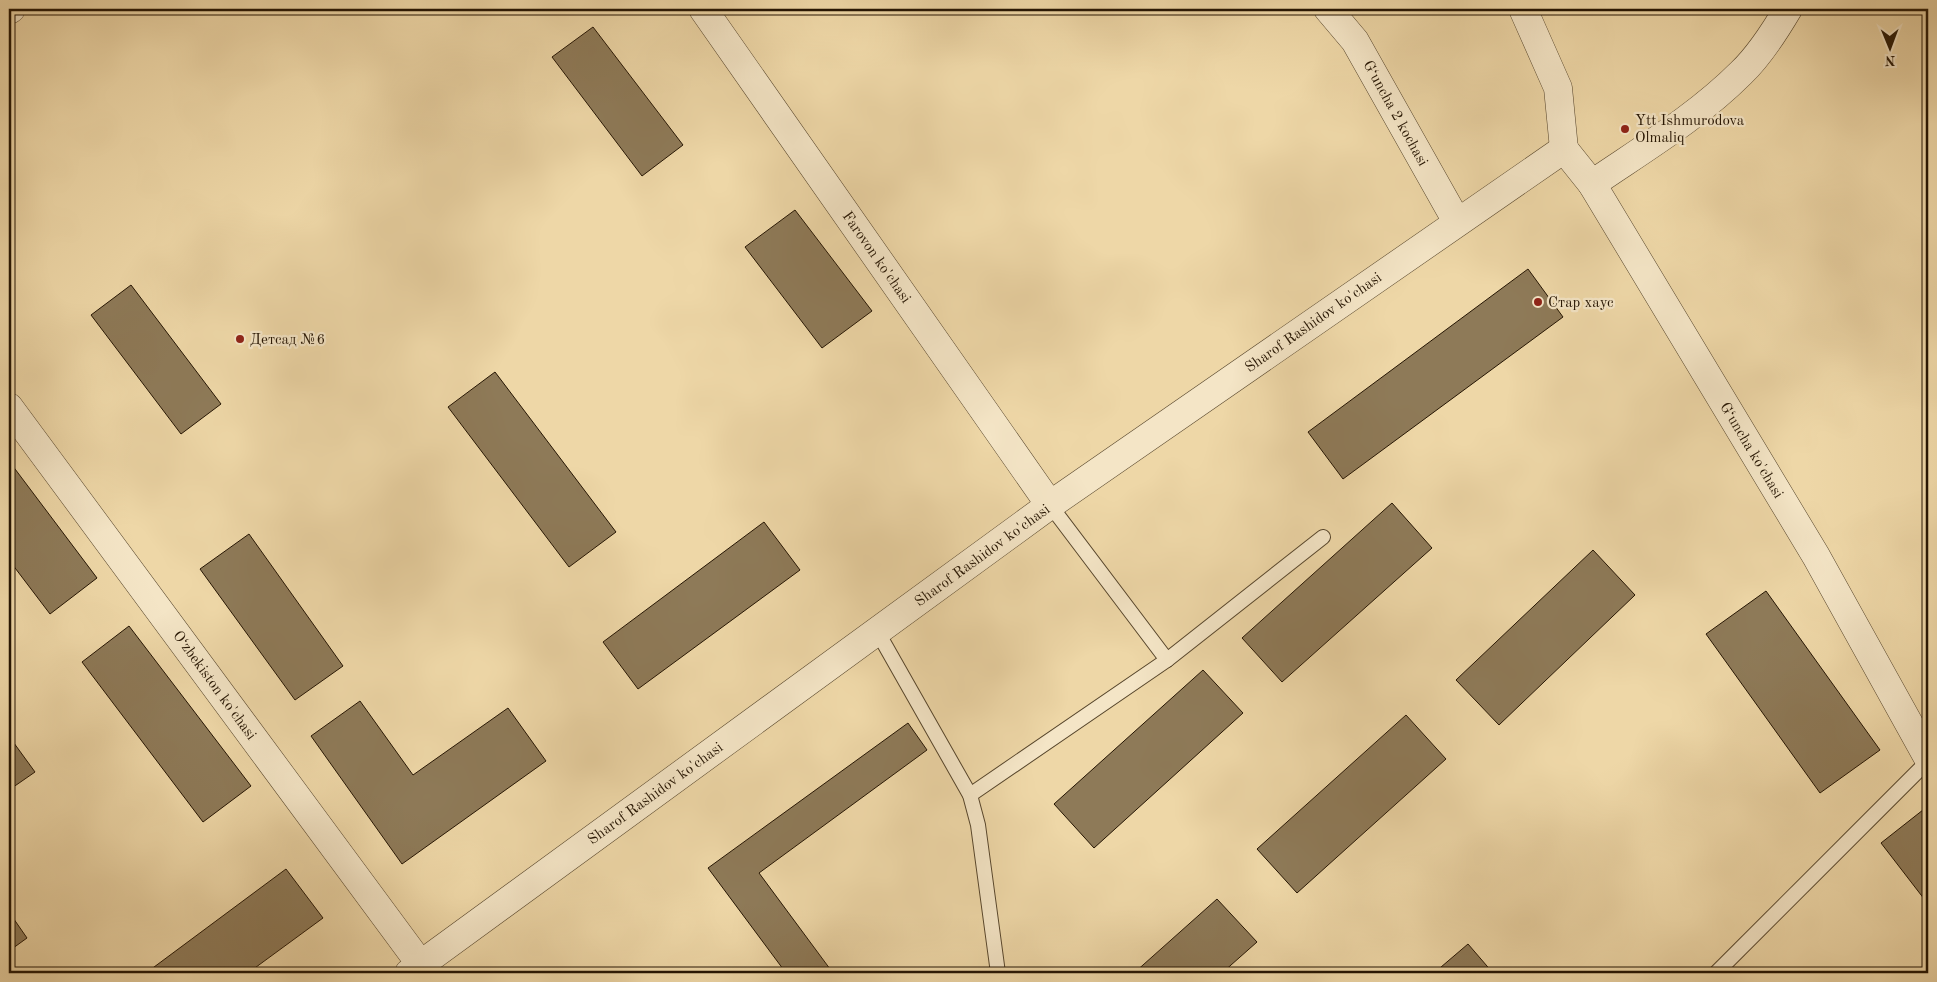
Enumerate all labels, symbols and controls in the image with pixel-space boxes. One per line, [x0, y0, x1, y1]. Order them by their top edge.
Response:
north arrow [1864, 22, 1914, 72]
text: N [1884, 53, 1896, 67]
street label: G‘uncha 2 kochasi [1359, 58, 1430, 169]
place label: Ytt Ishmurodova Olmaliq [1635, 114, 1745, 146]
marker: Ytt Ishmurodova Olmaliq [1619, 123, 1631, 135]
street label: Farovon ko'chasi [839, 209, 913, 306]
street label: Sharof Rashidov ko'chasi [1243, 270, 1385, 376]
marker: Стар хаус [1532, 296, 1544, 308]
place label: Стар хаус [1548, 296, 1614, 311]
marker: Детсад №6 [234, 333, 246, 345]
place label: Детсад №6 [250, 333, 325, 348]
street label: G‘uncha ko'chasi [1716, 400, 1785, 501]
street label: Sharof Rashidov ko'chasi [913, 502, 1053, 610]
street label: O‘zbekiston ko'chasi [169, 629, 258, 743]
street label: Sharof Rashidov ko'chasi [586, 740, 726, 848]

